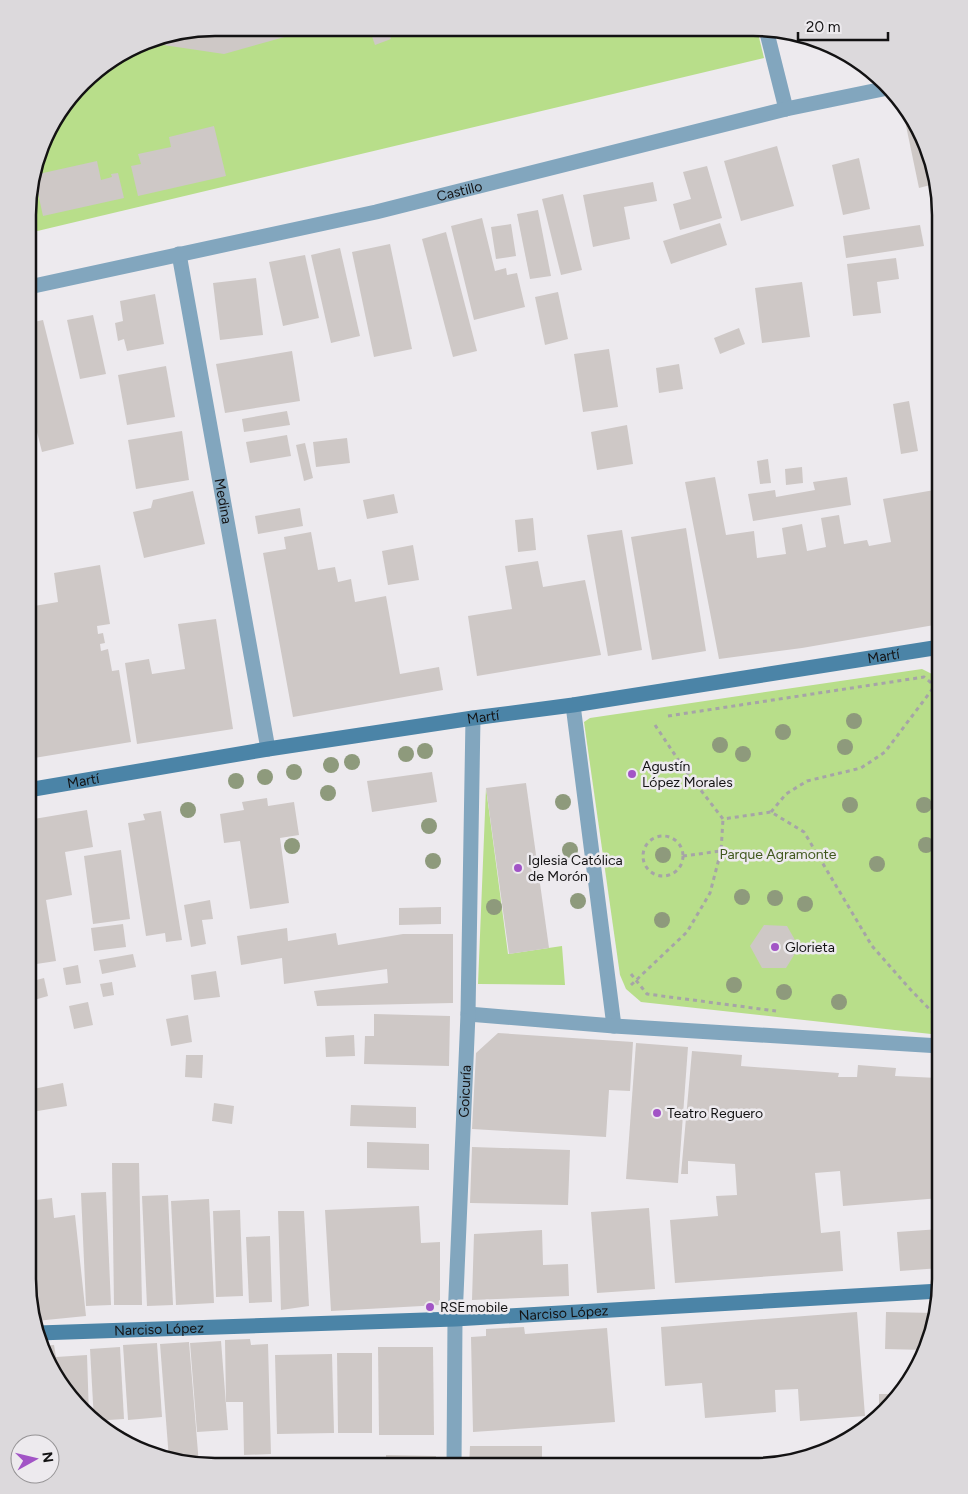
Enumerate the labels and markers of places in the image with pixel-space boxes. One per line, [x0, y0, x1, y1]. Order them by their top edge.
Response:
place label: Agustín López Morales [642, 758, 733, 791]
marker: Agustín López Morales [626, 768, 638, 780]
place label: Iglesia Católica de Morón [528, 852, 623, 885]
marker: Iglesia Católica de Morón [512, 862, 524, 874]
place label: Glorieta [785, 939, 835, 956]
marker: Glorieta [769, 941, 781, 953]
place label: Teatro Reguero [667, 1105, 763, 1122]
marker: Teatro Reguero [651, 1107, 663, 1119]
place label: RSEmobile [440, 1299, 508, 1316]
marker: RSEmobile [424, 1301, 436, 1313]

